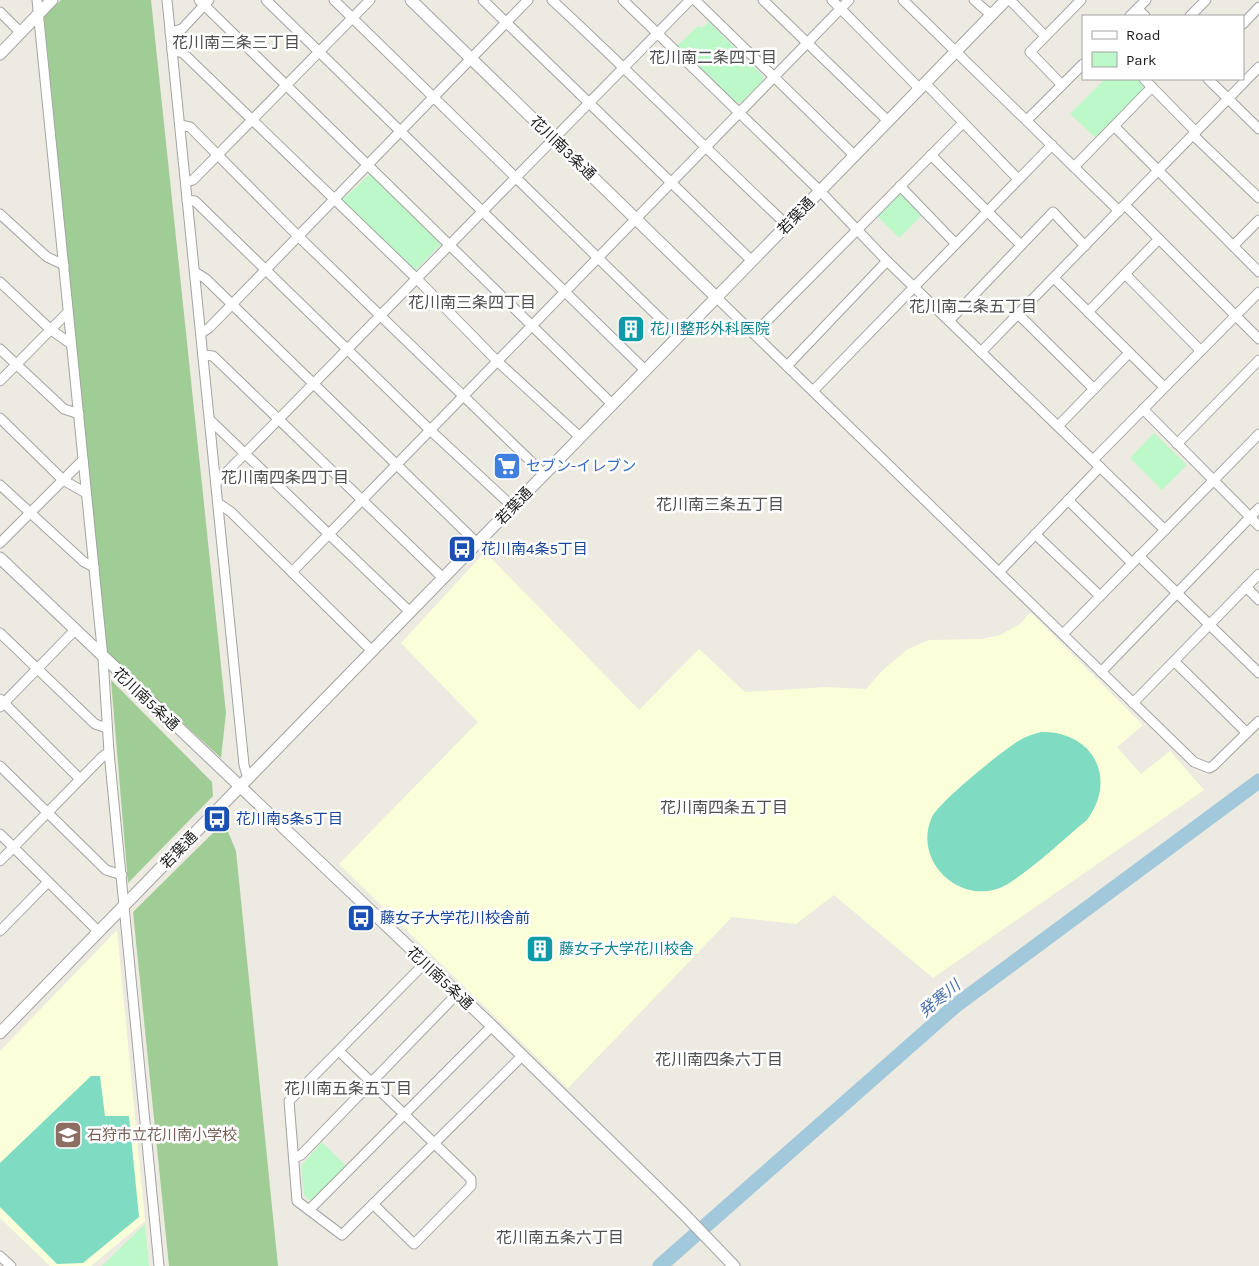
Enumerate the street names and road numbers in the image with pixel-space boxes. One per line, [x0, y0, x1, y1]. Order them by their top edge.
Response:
street label: 花川南3条通 [527, 112, 599, 184]
street label: 若葉通 [774, 194, 818, 238]
street label: 若葉通 [492, 484, 536, 528]
street label: 花川南5条通 [109, 664, 183, 734]
street label: 若葉通 [157, 828, 201, 872]
street label: 花川南5条通 [403, 943, 477, 1013]

